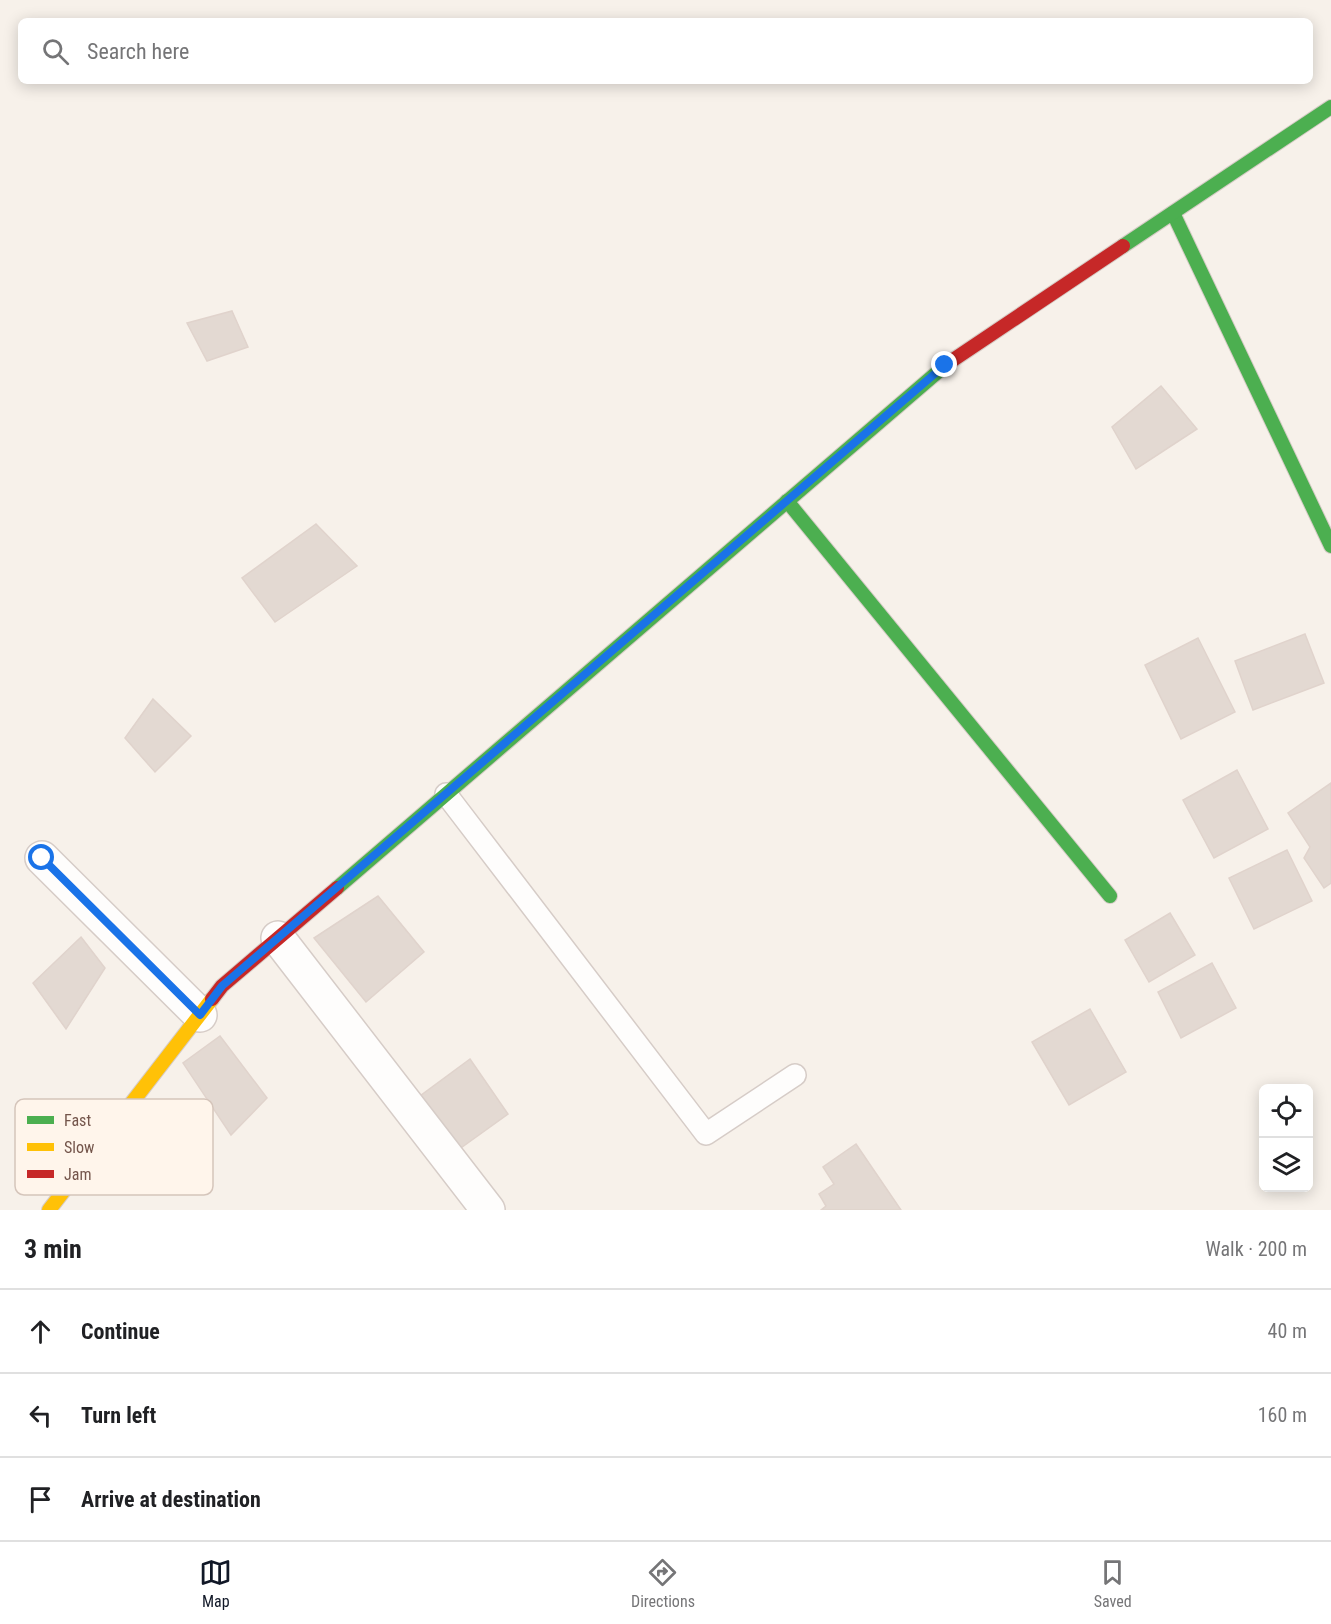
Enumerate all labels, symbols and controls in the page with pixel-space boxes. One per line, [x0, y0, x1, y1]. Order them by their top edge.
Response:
search box [18, 18, 1313, 84]
icon: search [39, 35, 72, 68]
text: Search here [87, 39, 189, 64]
route end [931, 351, 957, 377]
route start [28, 844, 54, 870]
map controls [1259, 1084, 1313, 1192]
button: locate [1259, 1084, 1313, 1138]
legend [15, 1099, 213, 1195]
text: Fast [64, 1111, 91, 1130]
text: Slow [64, 1138, 94, 1157]
button: layers [1259, 1138, 1313, 1192]
text: Jam [64, 1165, 91, 1184]
text: 3 min [24, 1234, 82, 1264]
text: Walk · 200 m [1206, 1237, 1307, 1261]
icon: ahead [24, 1315, 57, 1348]
text: Continue [81, 1319, 160, 1344]
text: 40 m [1268, 1319, 1307, 1343]
icon: left [24, 1399, 57, 1432]
text: Turn left [81, 1403, 156, 1428]
text: 160 m [1258, 1403, 1307, 1427]
icon: arrive [24, 1483, 57, 1516]
text: Arrive at destination [81, 1487, 261, 1512]
tab: Map [199, 1556, 232, 1611]
tab: Directions [631, 1556, 695, 1611]
tab: Saved [1094, 1556, 1132, 1611]

